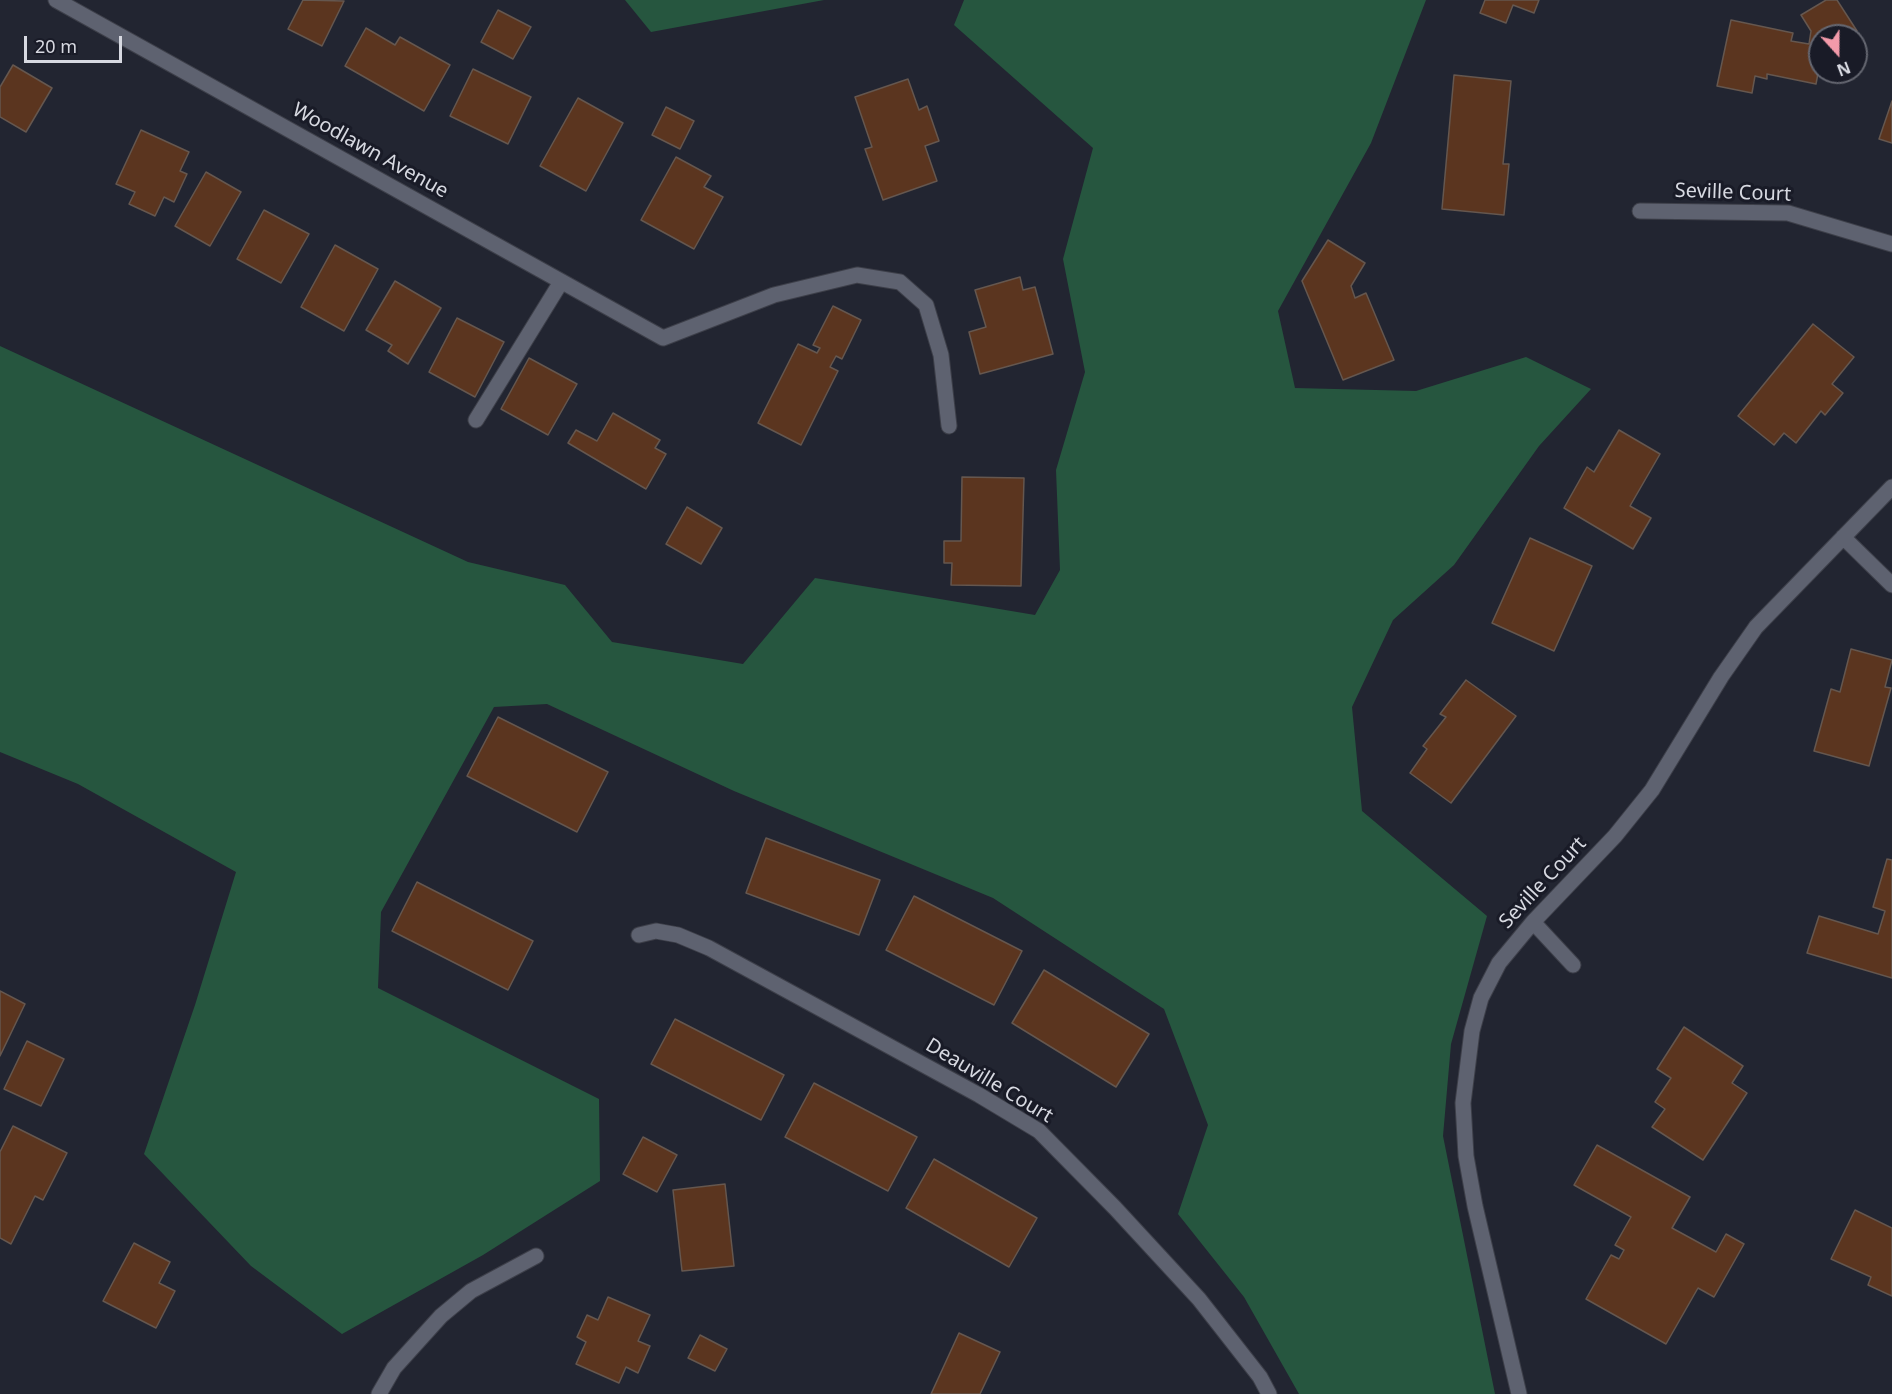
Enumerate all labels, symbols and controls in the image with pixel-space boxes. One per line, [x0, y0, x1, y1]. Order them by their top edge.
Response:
scale bar [27, 24, 124, 62]
north arrow [1808, 24, 1868, 84]
text: 20 m [35, 34, 77, 58]
text: N [1834, 56, 1854, 82]
street label: Woodlawn Avenue [288, 98, 452, 204]
street label: Seville Court [1674, 179, 1792, 207]
street label: Seville Court [1494, 832, 1592, 934]
street label: Deauville Court [921, 1034, 1057, 1128]

